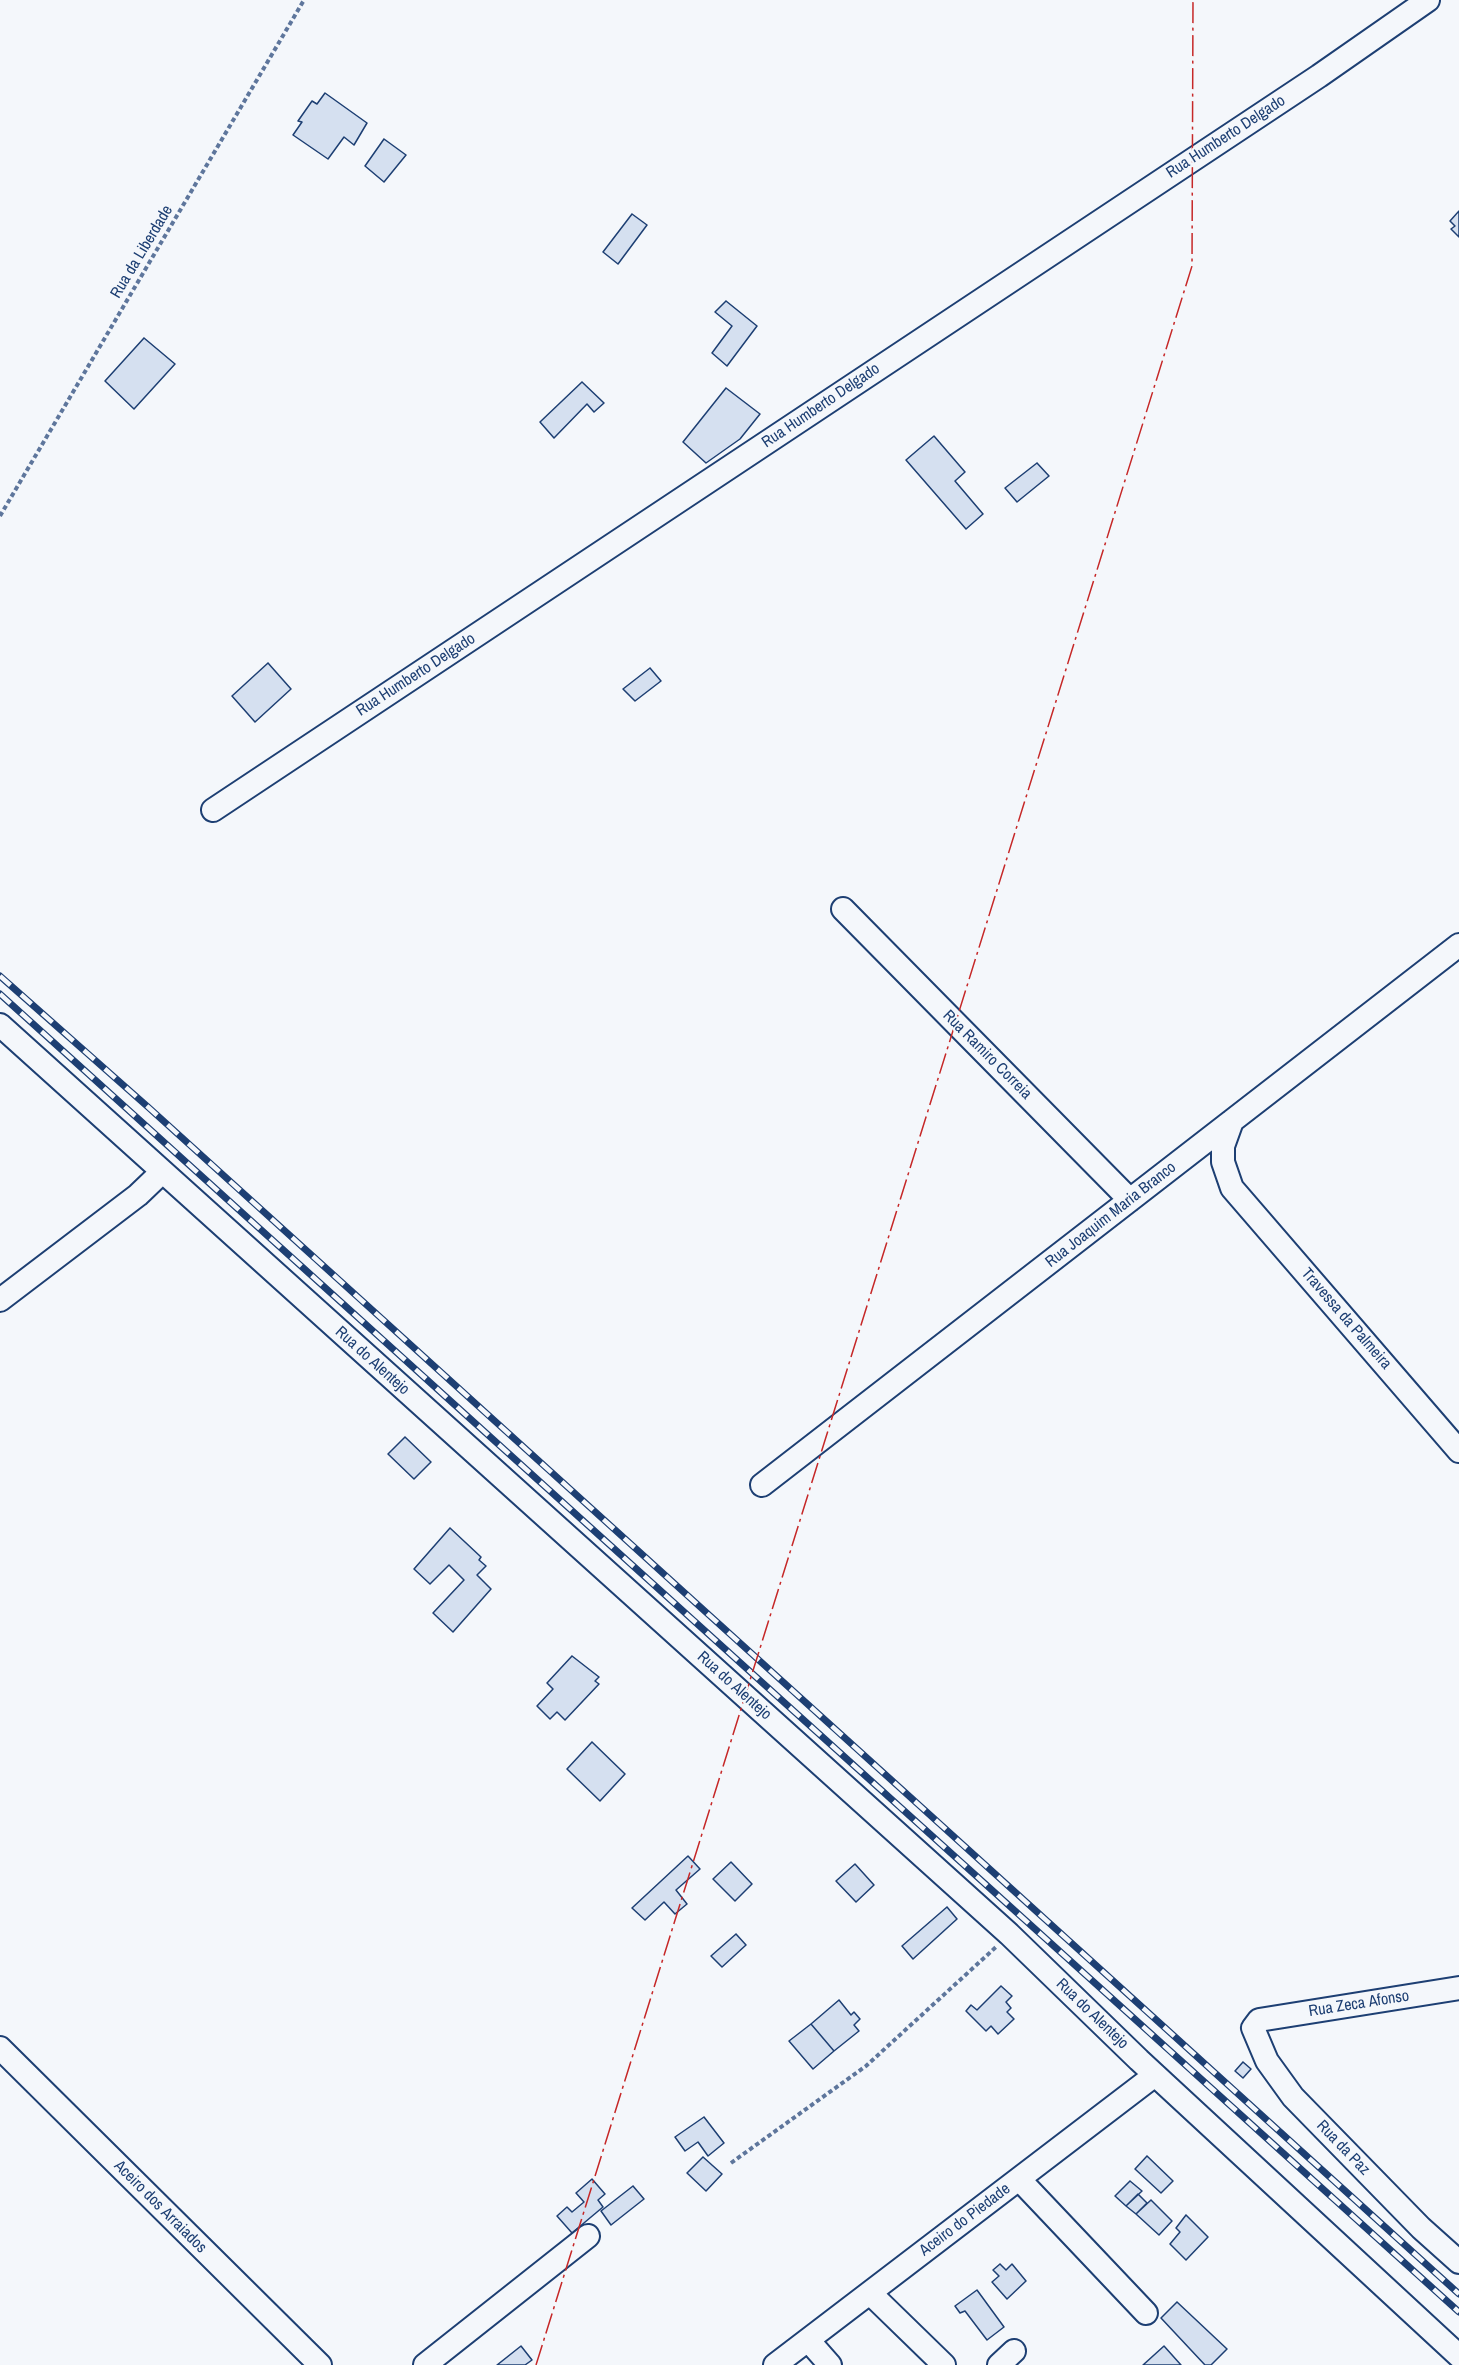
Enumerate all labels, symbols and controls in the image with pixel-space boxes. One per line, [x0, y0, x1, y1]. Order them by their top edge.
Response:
street label: Rua Humberto Delgado [1163, 91, 1289, 183]
street label: Rua da Liberdade [107, 202, 177, 302]
street label: Rua Humberto Delgado [759, 360, 883, 452]
street label: Rua Humberto Delgado [353, 629, 479, 721]
street label: Rua Ramiro Correia [938, 1006, 1036, 1104]
street label: Rua Joaquim Maria Branco [1042, 1158, 1180, 1272]
street label: Travessa da Palmeira [1297, 1264, 1395, 1374]
street label: Rua do Alentejo [331, 1323, 413, 1399]
street label: Rua do Alentejo [693, 1648, 775, 1724]
street label: Rua do Alentejo [1052, 1975, 1132, 2053]
street label: Rua Zeca Afonso [1307, 1987, 1411, 2021]
street label: Rua da Paz [1312, 2117, 1374, 2179]
street label: Aceiro dos Arraiados [110, 2157, 210, 2257]
street label: Aceiro do Piedade [916, 2180, 1014, 2260]

